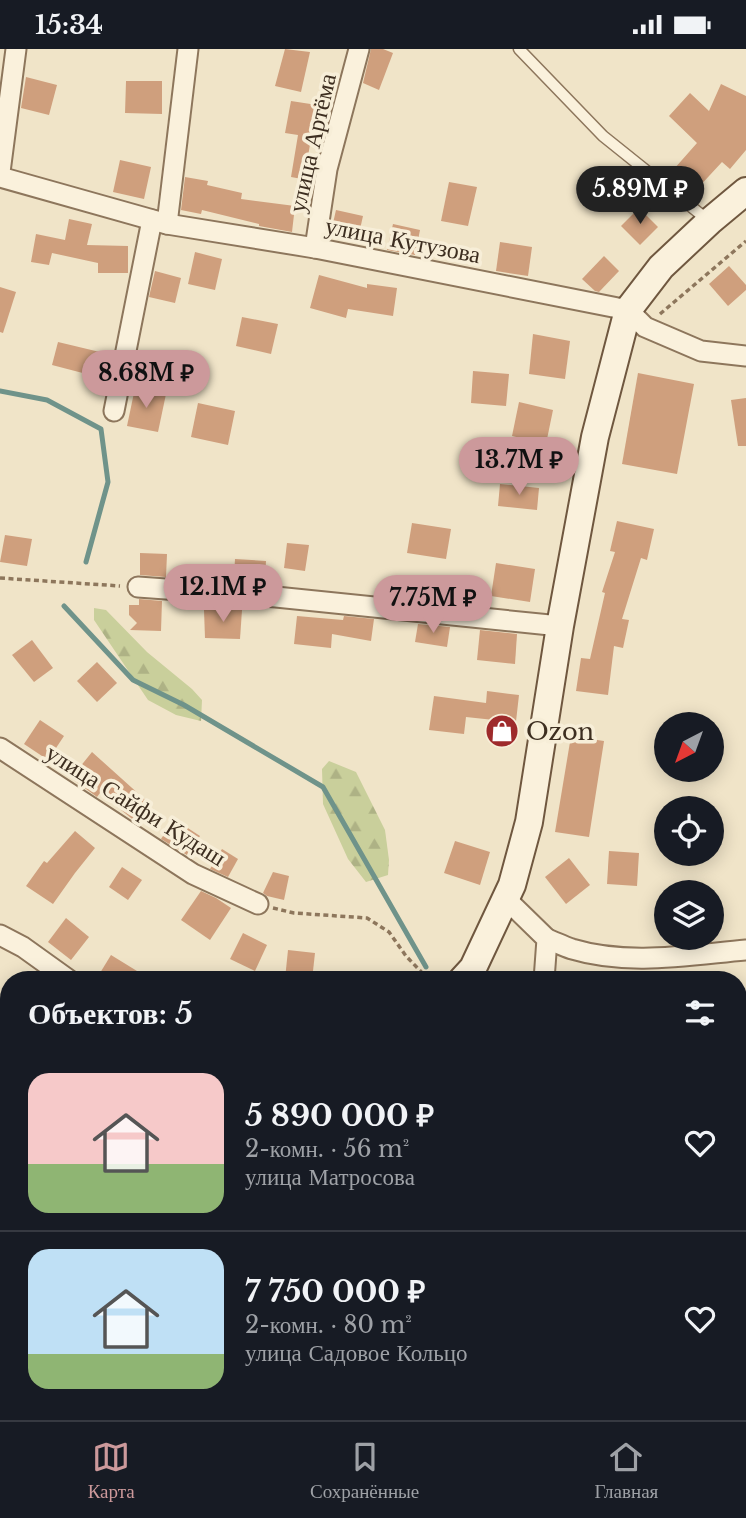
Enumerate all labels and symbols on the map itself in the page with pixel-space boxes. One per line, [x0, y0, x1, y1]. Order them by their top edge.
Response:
street label: улица Артёма [282, 70, 342, 215]
pin: 5.89M ₽ [575, 167, 705, 226]
street label: улица Кутузова [323, 211, 483, 269]
pin: 8.68M ₽ [81, 351, 211, 410]
pin: 13.7M ₽ [454, 437, 584, 497]
pin: 12.1M ₽ [158, 565, 288, 624]
pin: 7.75M ₽ [368, 575, 498, 635]
shop icon: Ozon [483, 712, 521, 750]
north arrow [654, 712, 724, 782]
place label: Ozon [526, 717, 594, 746]
street label: улица Сайфи Кудаш [41, 738, 232, 872]

